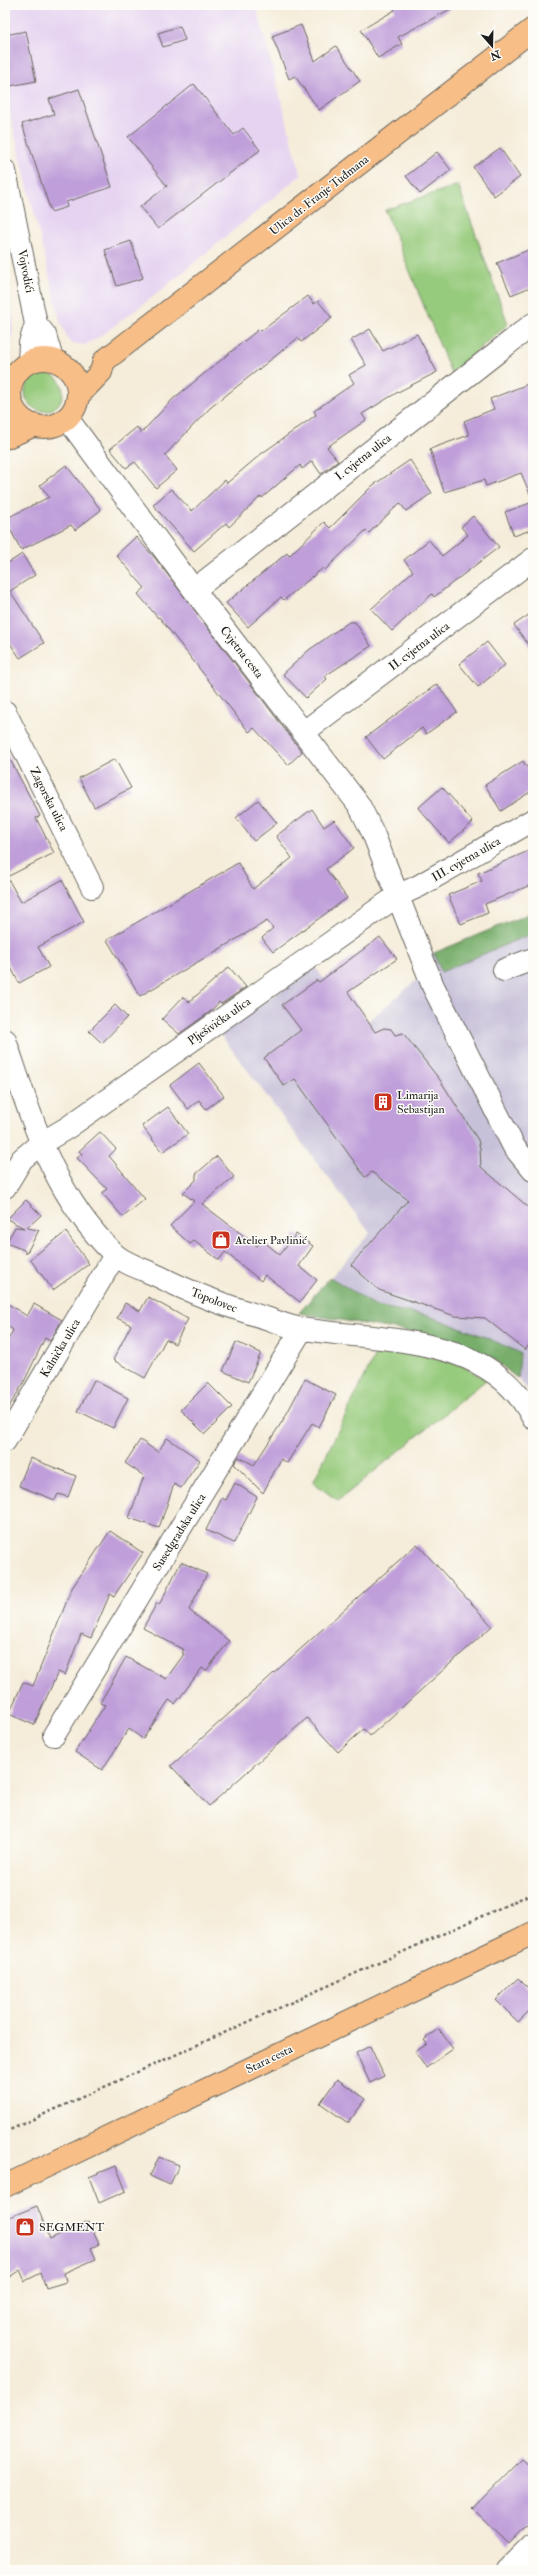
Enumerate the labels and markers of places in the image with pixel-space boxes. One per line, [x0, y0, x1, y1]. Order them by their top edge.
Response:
place label: Limarija Sebastijan [397, 1088, 445, 1117]
building icon: Limarija Sebastijan [372, 1091, 394, 1113]
shop icon: Atelier Pavlinić [210, 1229, 232, 1251]
place label: Atelier Pavlinić [234, 1233, 307, 1248]
shop icon: SEGMENT [14, 2216, 36, 2238]
place label: SEGMENT [39, 2220, 104, 2235]

